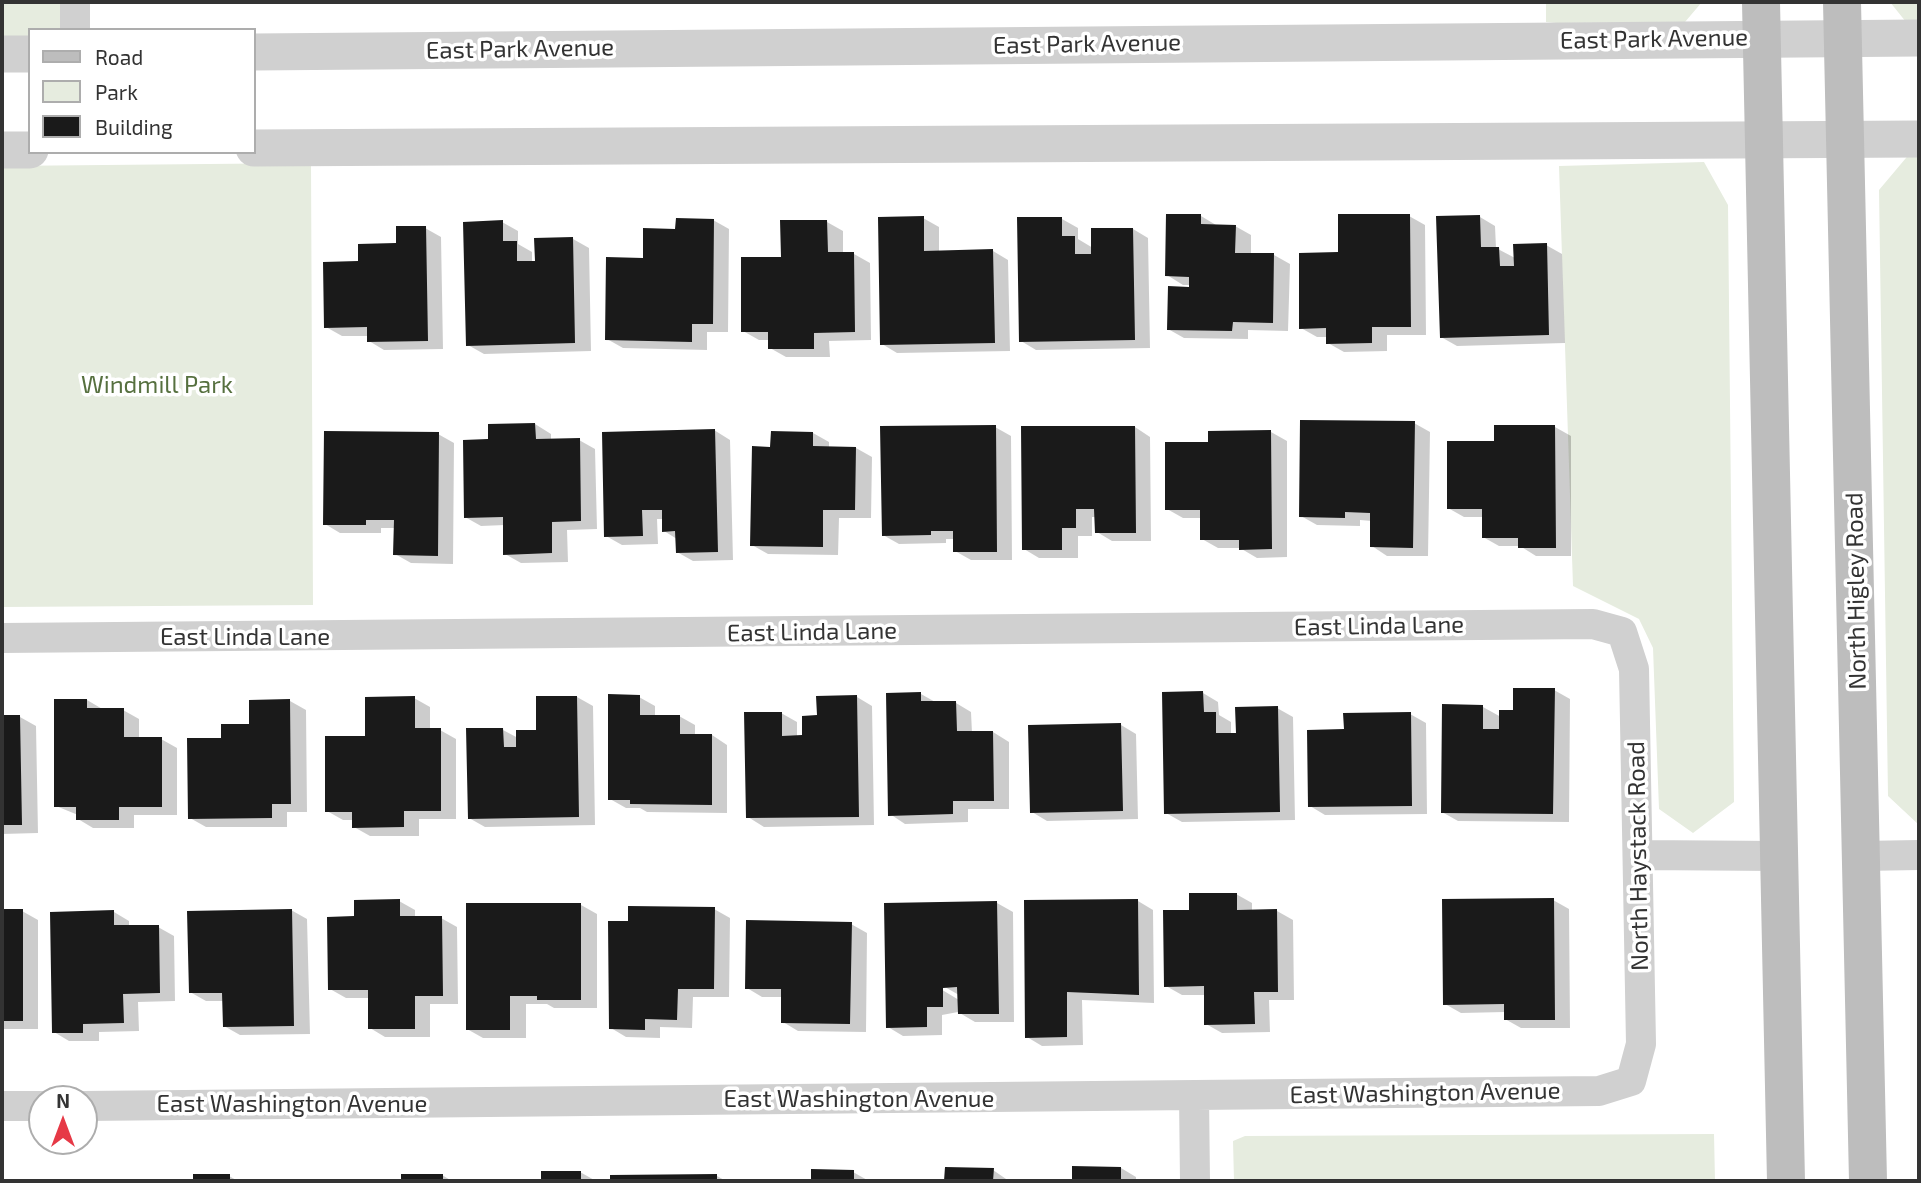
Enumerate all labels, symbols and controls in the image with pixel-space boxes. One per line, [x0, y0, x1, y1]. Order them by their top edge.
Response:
street label: East Park Avenue [1560, 23, 1748, 55]
legend [28, 28, 256, 154]
street label: East Park Avenue [993, 28, 1181, 60]
street label: East Park Avenue [426, 33, 614, 65]
text: Road [95, 44, 143, 69]
text: Park [95, 79, 138, 104]
text: Building [95, 114, 173, 139]
park label: Windmill Park [81, 371, 233, 399]
street label: North Higley Road [1840, 492, 1872, 690]
street label: East Linda Lane [1294, 610, 1464, 642]
street label: East Linda Lane [727, 616, 897, 648]
street label: East Linda Lane [160, 623, 330, 651]
street label: North Haystack Road [1622, 741, 1654, 971]
street label: East Washington Avenue [1289, 1076, 1561, 1110]
north arrow [28, 1085, 98, 1155]
street label: East Washington Avenue [724, 1085, 994, 1113]
text: N [56, 1089, 70, 1112]
street label: East Washington Avenue [157, 1090, 427, 1118]

